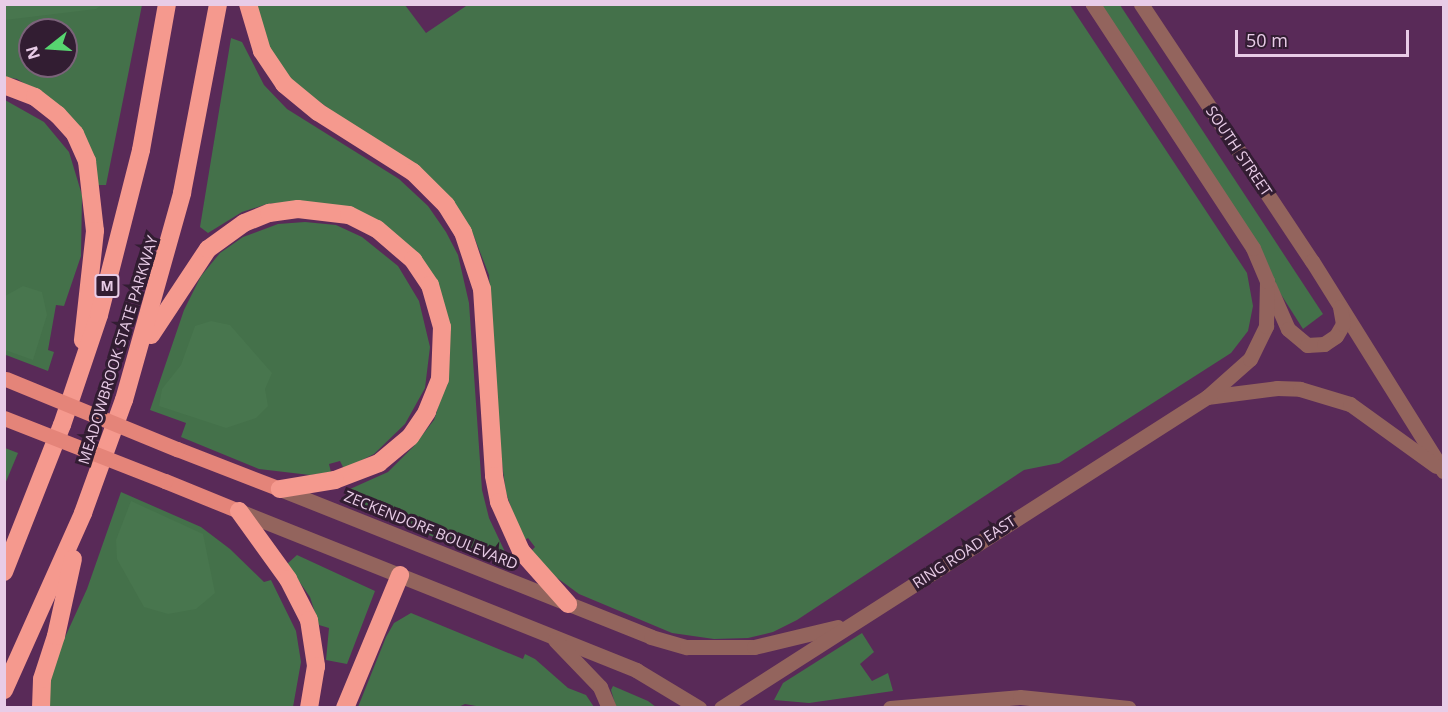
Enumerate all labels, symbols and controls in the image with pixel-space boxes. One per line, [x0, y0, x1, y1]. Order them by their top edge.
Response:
north arrow [18, 18, 78, 78]
scale bar [1238, 18, 1412, 56]
text: 50 m [1246, 28, 1288, 52]
text: N [20, 43, 45, 62]
street label: SOUTH STREET [1202, 103, 1276, 199]
street label: MEADOWBROOK STATE PARKWAY [75, 233, 161, 467]
road number: M [94, 275, 120, 297]
street label: ZECKENDORF BOULEVARD [342, 487, 520, 573]
street label: RING ROAD EAST [909, 512, 1019, 592]

